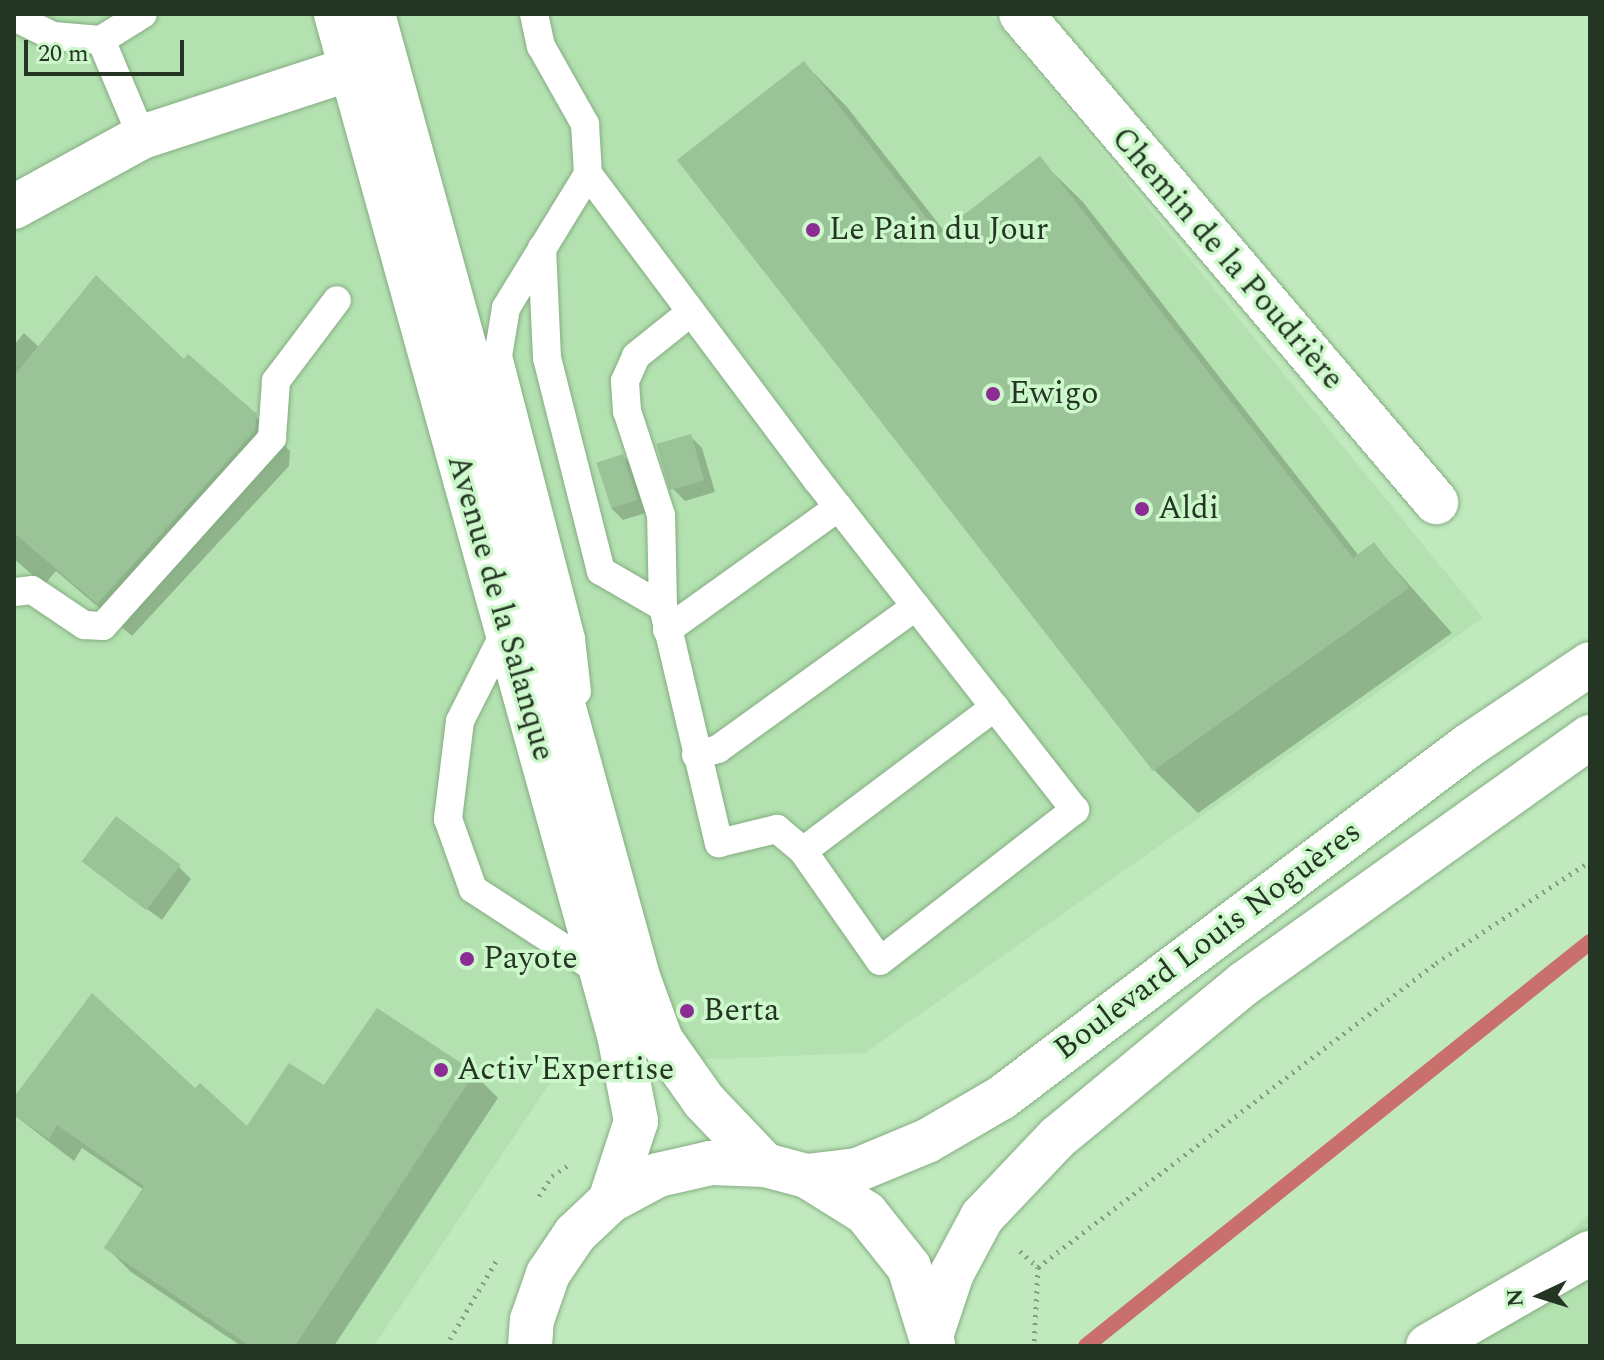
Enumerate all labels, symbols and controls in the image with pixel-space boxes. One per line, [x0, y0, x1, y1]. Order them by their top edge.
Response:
scale bar [28, 24, 188, 74]
text: 20 m [38, 36, 89, 72]
street label: Chemin de la Poudrière [1103, 120, 1351, 398]
place label: Le Pain du Jour [829, 211, 1048, 249]
marker: Le Pain du Jour [804, 221, 822, 239]
place label: Ewigo [1009, 375, 1098, 413]
marker: Ewigo [984, 385, 1002, 403]
street label: Avenue de la Salanque [438, 451, 562, 765]
place label: Aldi [1158, 490, 1219, 528]
marker: Aldi [1133, 500, 1151, 518]
street label: Boulevard Louis Noguères [1047, 813, 1369, 1069]
place label: Payote [483, 940, 578, 978]
marker: Payote [458, 950, 476, 968]
place label: Berta [703, 992, 780, 1030]
marker: Berta [678, 1002, 696, 1020]
place label: Activ'Expertise [457, 1051, 674, 1089]
marker: Activ'Expertise [432, 1061, 450, 1079]
north arrow [1500, 1256, 1580, 1336]
text: N [1498, 1288, 1533, 1308]

